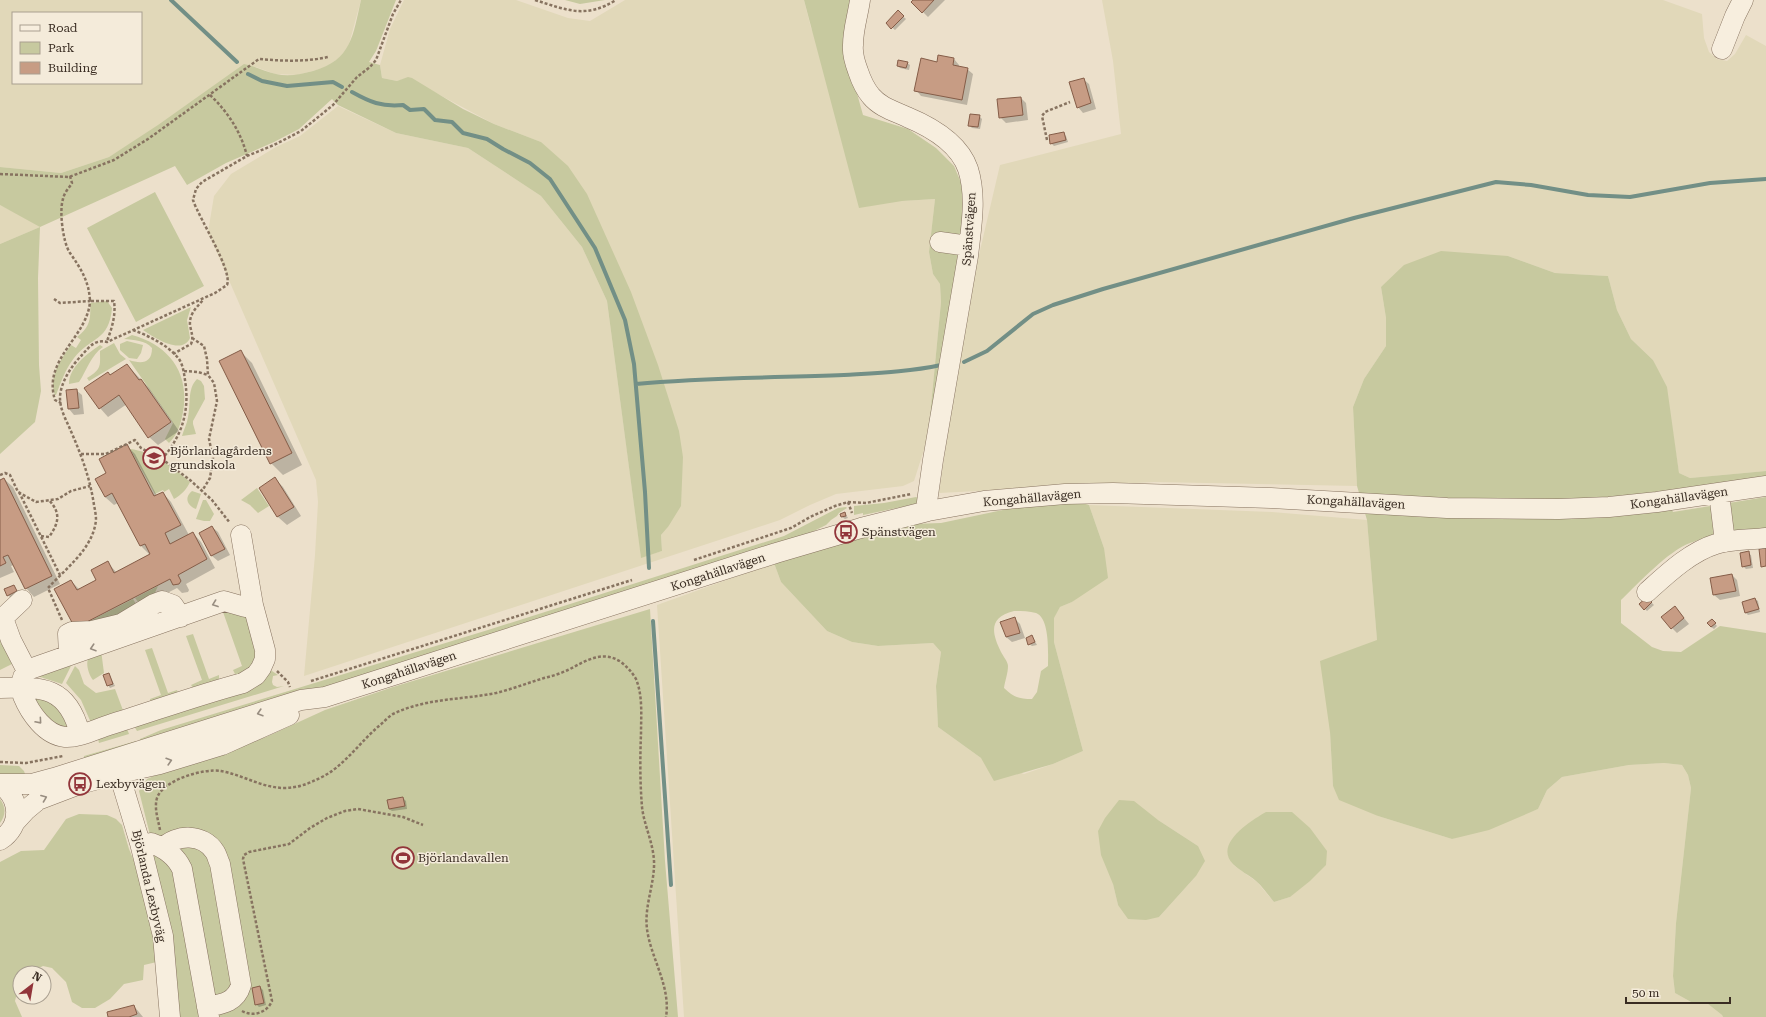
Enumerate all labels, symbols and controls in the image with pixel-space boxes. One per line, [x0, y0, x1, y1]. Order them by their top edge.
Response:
legend [12, 12, 142, 84]
text: Road [48, 21, 78, 35]
text: Park [48, 41, 75, 55]
text: Building [48, 61, 97, 75]
street label: Spänstvägen [959, 191, 979, 266]
place label: Björlandagårdens grundskola [170, 444, 272, 472]
school or university icon: Björlandagårdens grundskola [141, 445, 167, 471]
street label: Kongahällavägen [1629, 484, 1729, 512]
street label: Kongahällavägen [982, 487, 1082, 509]
street label: Kongahällavägen [1306, 492, 1406, 512]
bus stop icon: Spänstvägen [833, 519, 859, 545]
place label: Spänstvägen [862, 525, 936, 539]
street label: Kongahällavägen [669, 550, 767, 594]
one-way arrow [212, 600, 219, 608]
one-way arrow [89, 643, 96, 651]
street label: Kongahällavägen [360, 648, 458, 692]
one-way arrow [257, 708, 264, 717]
one-way arrow [35, 716, 42, 724]
one-way arrow [165, 757, 172, 766]
bus stop icon: Lexbyvägen [67, 771, 93, 797]
place label: Lexbyvägen [96, 777, 166, 791]
one-way arrow [41, 794, 48, 802]
street label: Björlanda Lexbyväg [129, 828, 169, 944]
sports icon: Björlandavallen [390, 845, 416, 871]
place label: Björlandavallen [418, 851, 509, 865]
north arrow [12, 965, 52, 1005]
text: N [30, 969, 44, 985]
scale bar [1626, 979, 1730, 1005]
text: 50 m [1632, 986, 1659, 1000]

